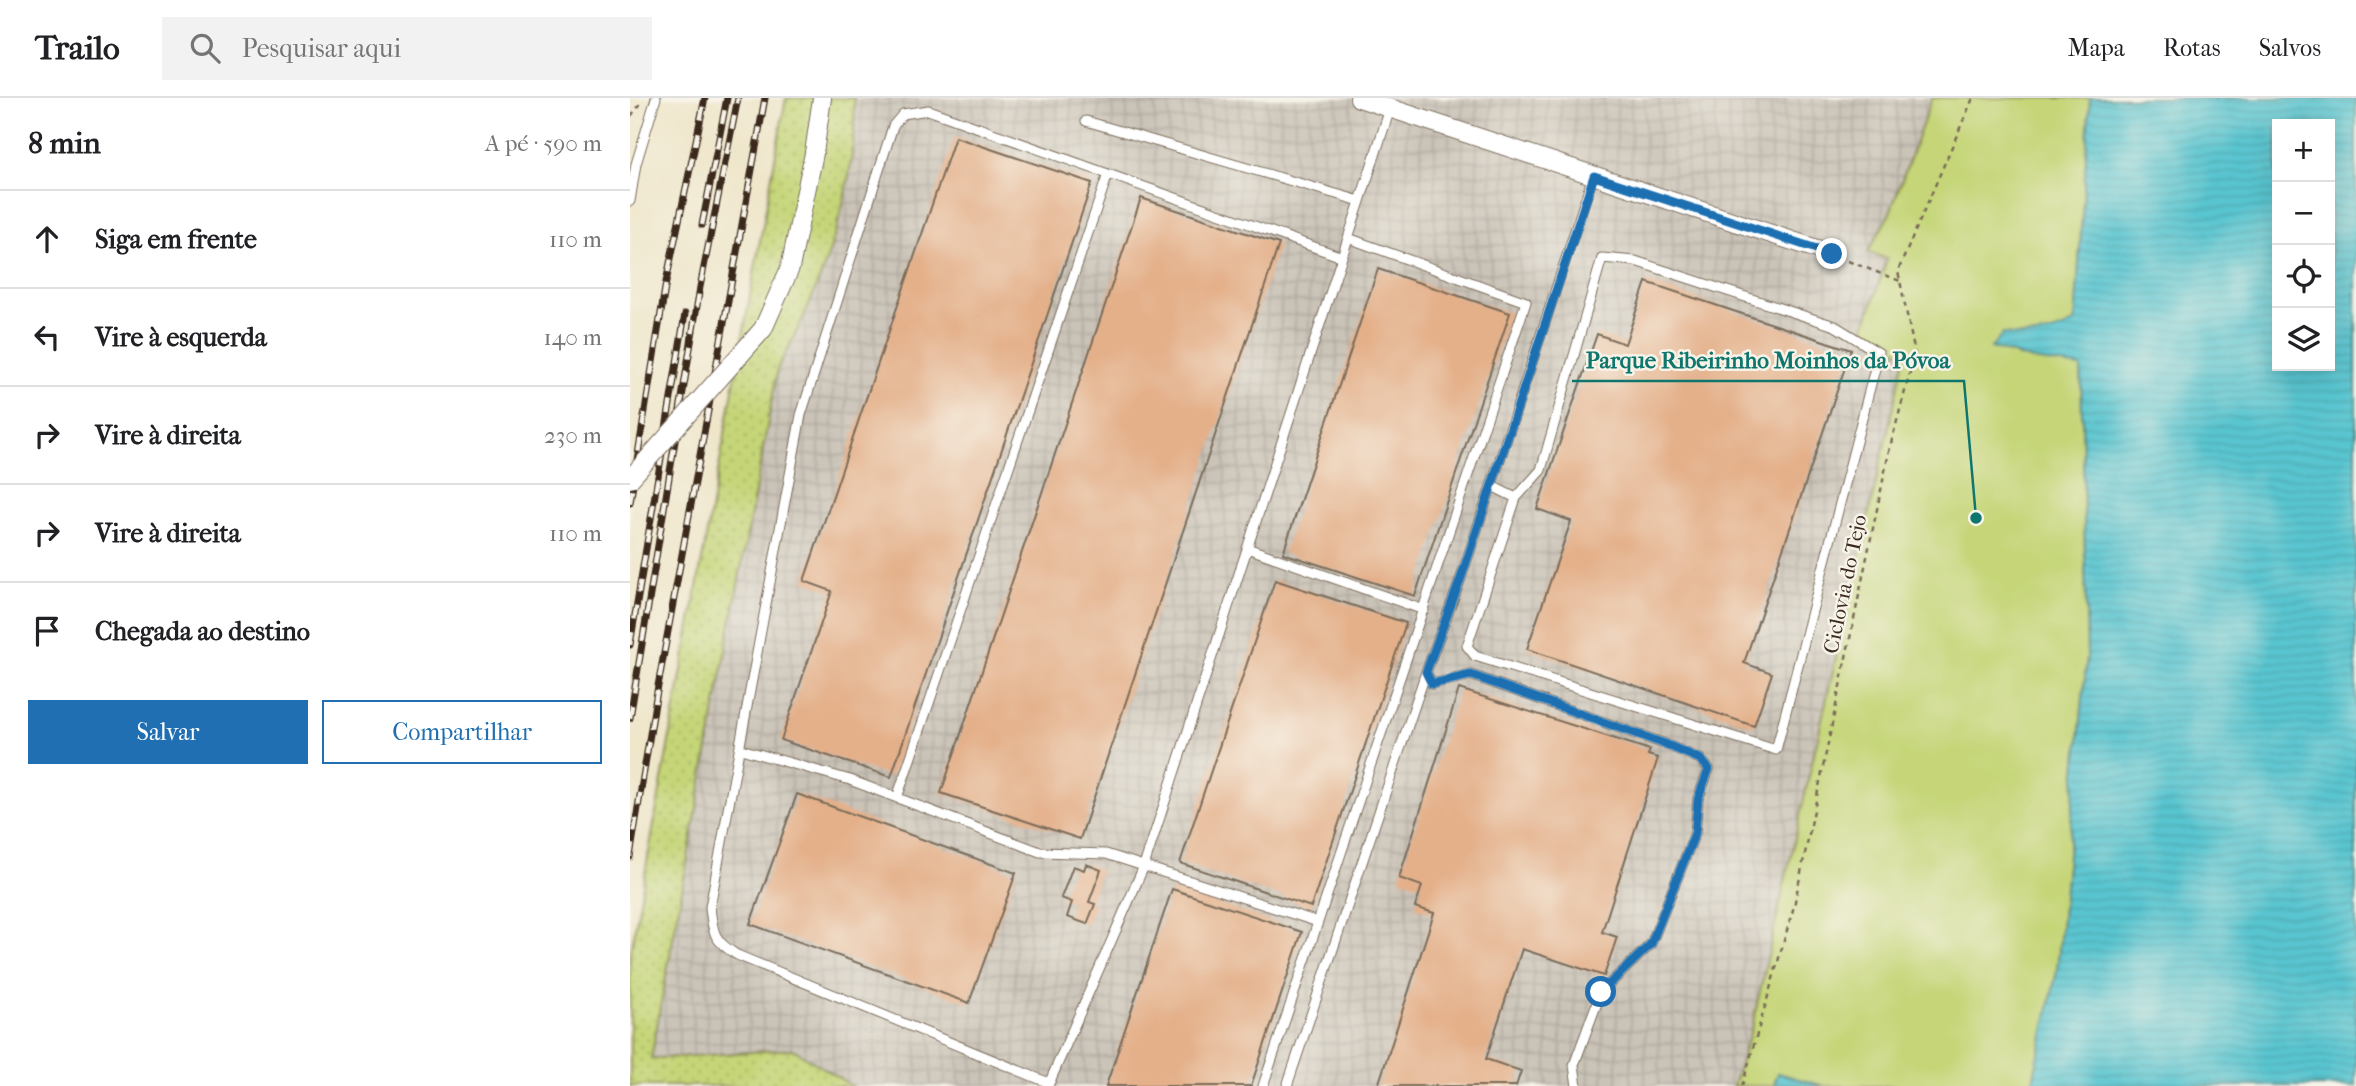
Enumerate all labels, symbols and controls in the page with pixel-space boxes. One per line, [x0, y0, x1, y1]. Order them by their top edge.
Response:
search box [162, 17, 652, 80]
text: Trailo [35, 29, 120, 68]
icon: search [186, 29, 224, 67]
text: Pesquisar aqui [242, 33, 401, 64]
text: Mapa [2068, 34, 2125, 62]
text: Rotas [2163, 34, 2221, 62]
text: Salvos [2259, 34, 2321, 62]
map controls [2272, 119, 2335, 371]
button: + [2272, 119, 2335, 182]
text: 8 min [28, 126, 101, 161]
text: A pé · 590 m [485, 130, 602, 157]
button: − [2272, 182, 2335, 245]
icon: ahead [28, 220, 66, 258]
text: Siga em frente [95, 224, 257, 255]
text: 110 m [549, 226, 602, 253]
route end [1816, 238, 1847, 269]
button: locate [2272, 245, 2335, 308]
button: layers [2272, 308, 2335, 371]
icon: left [28, 318, 66, 356]
text: Vire à esquerda [95, 322, 267, 353]
text: 140 m [543, 324, 602, 351]
callout: Parque Ribeirinho Moinhos da Póvoa [1572, 337, 1964, 381]
text: Parque Ribeirinho Moinhos da Póvoa [1586, 347, 1952, 374]
icon: right [28, 416, 66, 454]
text: Vire à direita [95, 420, 241, 451]
text: 230 m [544, 422, 602, 449]
street label: Ciclovia do Tejo [1819, 512, 1871, 656]
icon: right [28, 514, 66, 552]
text: Vire à direita [95, 518, 241, 549]
text: 110 m [549, 520, 602, 547]
icon: arrive [28, 612, 66, 650]
text: Chegada ao destino [95, 616, 310, 647]
button: Salvar [28, 700, 308, 764]
button: Compartilhar [322, 700, 602, 764]
route start [1585, 976, 1616, 1007]

